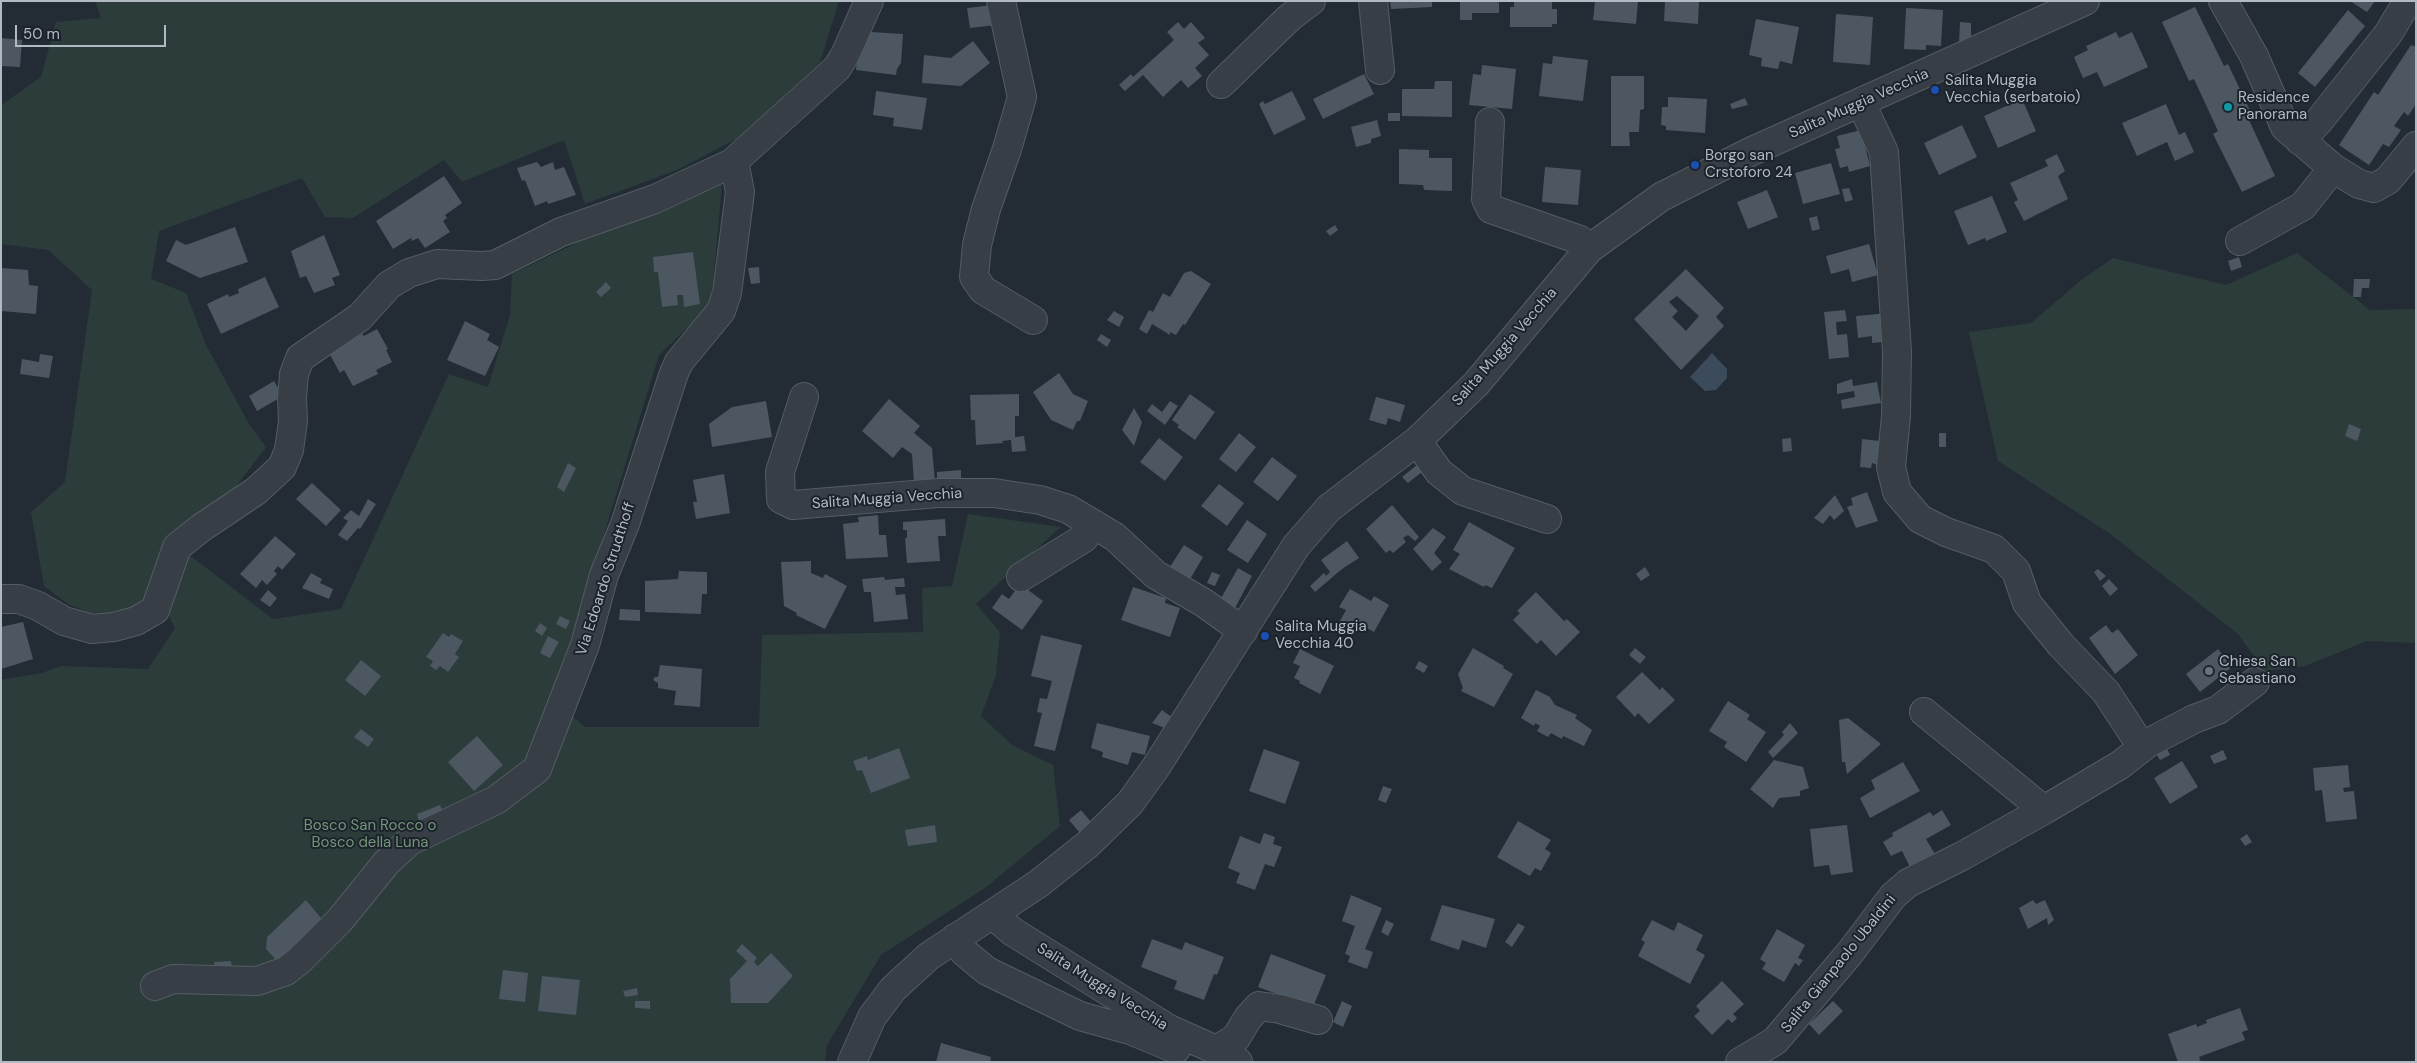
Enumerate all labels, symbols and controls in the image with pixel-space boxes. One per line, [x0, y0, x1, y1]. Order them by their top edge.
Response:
scale bar [18, 15, 169, 47]
text: 50 m [23, 24, 60, 44]
street label: Salita Muggia Vecchia [1787, 65, 1931, 143]
place label: Salita Muggia Vecchia (serbatoio) [1945, 72, 2080, 107]
marker: Salita Muggia Vecchia (serbatoio) [1929, 84, 1941, 96]
place label: Residence Panorama [2238, 89, 2310, 124]
marker: Residence Panorama [2222, 101, 2234, 113]
place label: Borgo san Crstoforo 24 [1705, 147, 1792, 182]
marker: Borgo san Crstoforo 24 [1689, 159, 1701, 171]
street label: Salita Muggia Vecchia [1449, 284, 1561, 410]
street label: Salita Muggia Vecchia [811, 485, 963, 513]
street label: Via Edoardo Strudthoff [573, 500, 639, 658]
place label: Salita Muggia Vecchia 40 [1275, 618, 1367, 653]
marker: Salita Muggia Vecchia 40 [1259, 630, 1271, 642]
place label: Chiesa San Sebastiano [2219, 653, 2296, 688]
marker: Chiesa San Sebastiano [2203, 665, 2215, 677]
park label: Bosco San Rocco o Bosco della Luna [304, 817, 436, 852]
street label: Salita Gianpaolo Ubaldini [1778, 891, 1900, 1037]
street label: Salita Muggia Vecchia [1033, 939, 1171, 1035]

